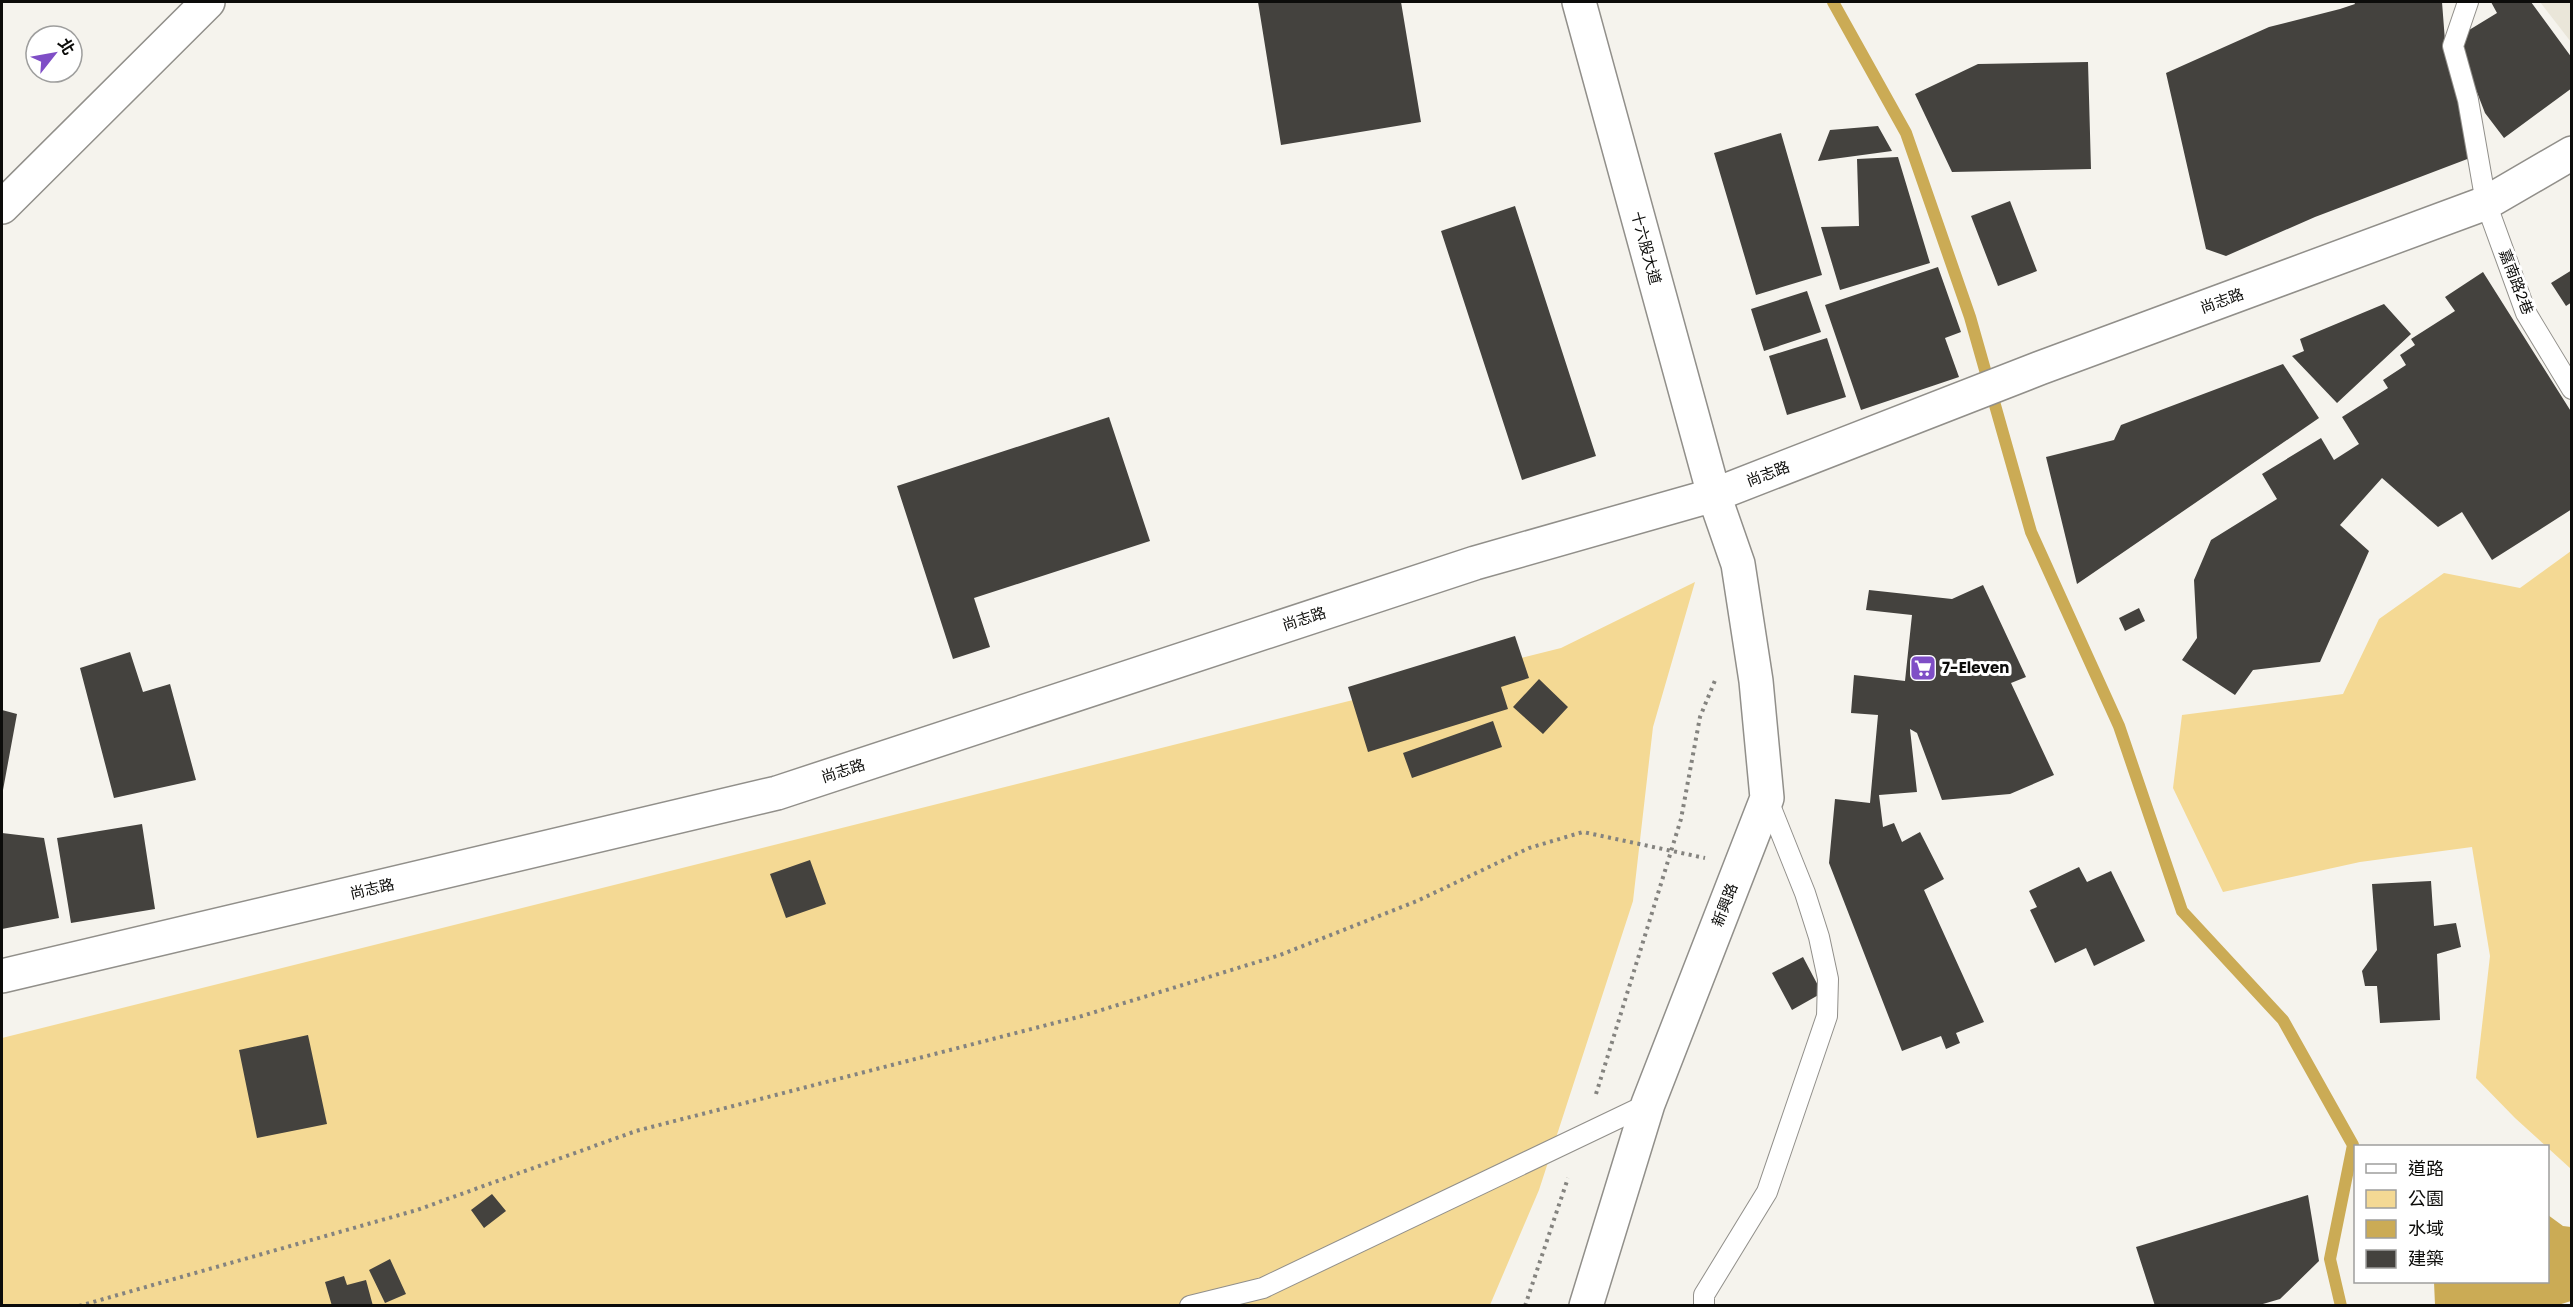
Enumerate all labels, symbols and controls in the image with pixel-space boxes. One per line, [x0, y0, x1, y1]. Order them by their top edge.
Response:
north arrow [24, 24, 84, 84]
text: 北 [52, 34, 80, 59]
street label: 十六股大道 [1627, 209, 1666, 287]
street label: 嘉南路2巷 [2494, 246, 2539, 318]
street label: 尚志路 [2197, 283, 2247, 318]
street label: 尚志路 [1743, 456, 1793, 491]
street label: 尚志路 [1279, 602, 1328, 635]
supermarket icon: 7-Eleven [1908, 653, 1938, 683]
place label: 7-Eleven [1942, 657, 2009, 678]
street label: 尚志路 [818, 754, 867, 787]
street label: 尚志路 [348, 873, 396, 904]
street label: 新興路 [1707, 880, 1742, 930]
legend [2354, 1145, 2549, 1283]
text: 道路 [2408, 1156, 2444, 1181]
text: 公園 [2408, 1186, 2444, 1211]
text: 水域 [2408, 1216, 2444, 1241]
text: 建築 [2408, 1246, 2444, 1271]

